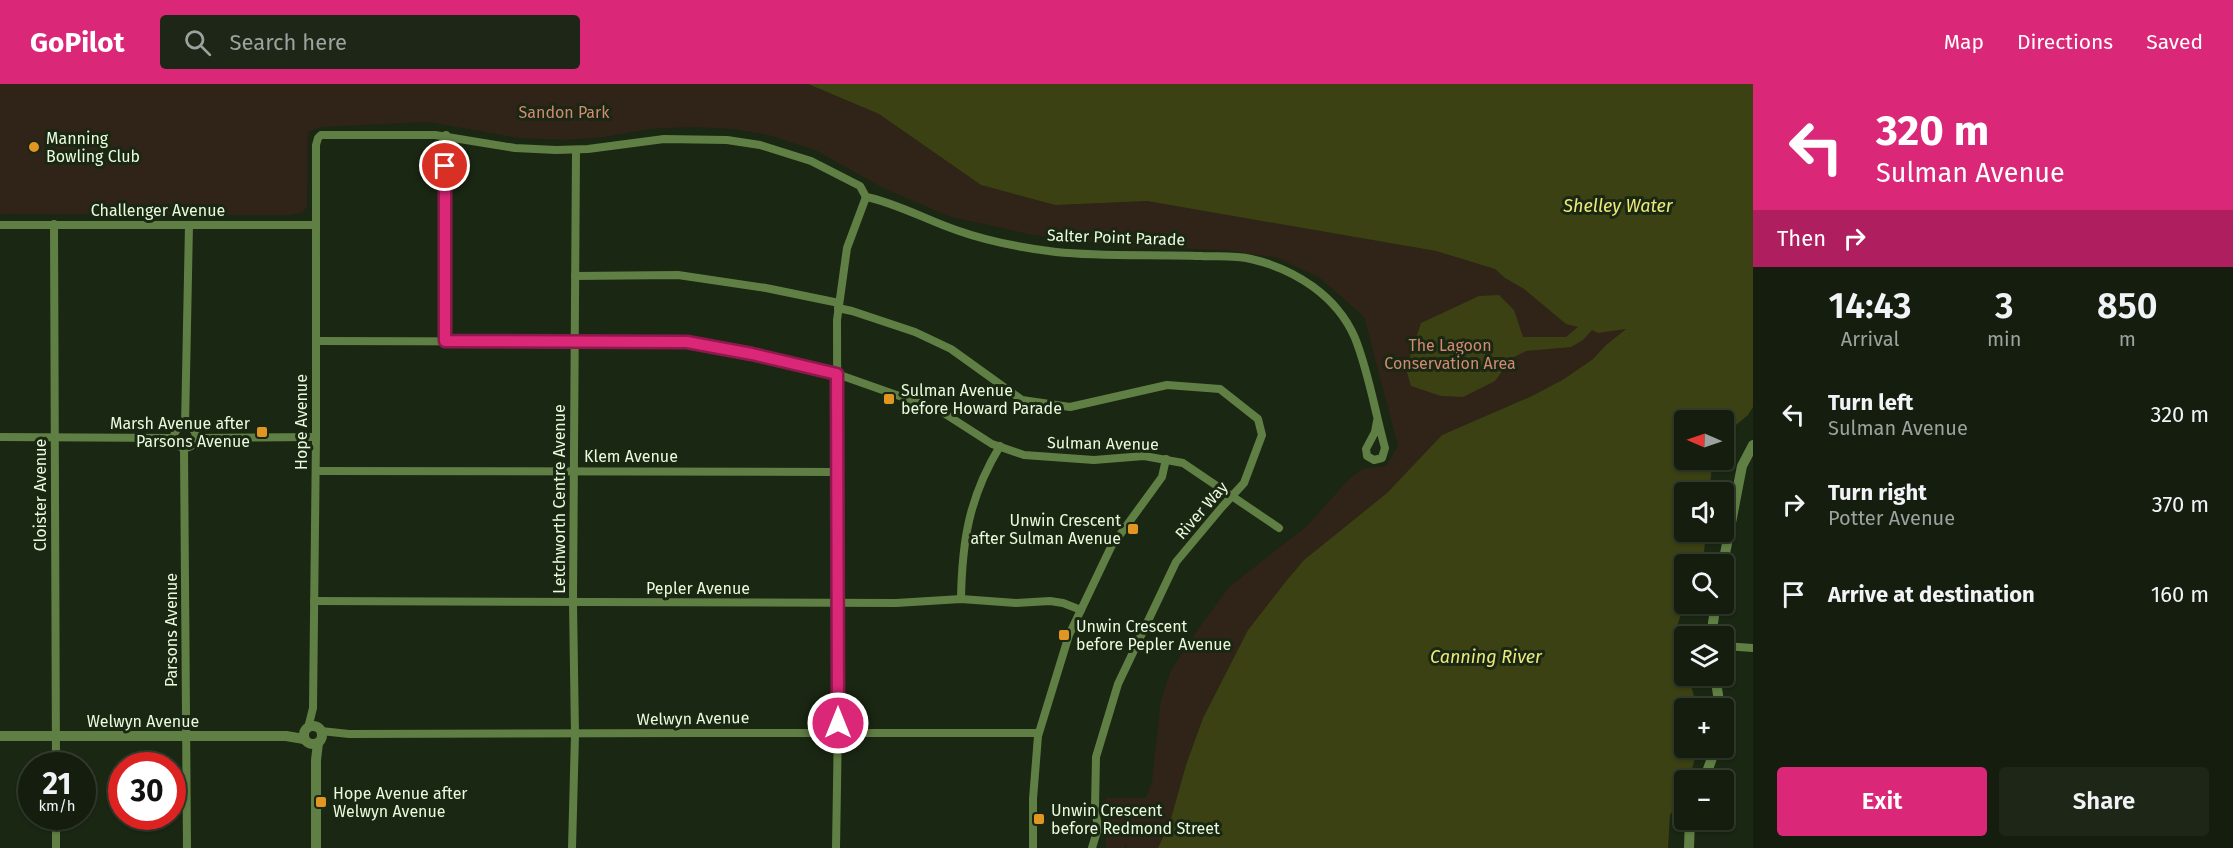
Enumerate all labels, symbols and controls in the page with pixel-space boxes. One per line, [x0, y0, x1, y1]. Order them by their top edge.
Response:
search box [160, 15, 580, 69]
text: GoPilot [30, 26, 124, 59]
icon: search [181, 26, 214, 59]
text: Search here [229, 29, 347, 56]
text: Map [1944, 29, 1984, 55]
text: Directions [2017, 29, 2113, 55]
text: Saved [2146, 29, 2203, 55]
park label: Sandon Park [519, 103, 610, 122]
text: 320 m [1876, 106, 1989, 156]
icon: left [1777, 108, 1855, 186]
place label: Manning Bowling Club [46, 129, 140, 166]
marker: Manning Bowling Club [27, 140, 41, 154]
pin [419, 140, 470, 191]
icon: arrive [428, 149, 461, 182]
text: Sulman Avenue [1876, 157, 2065, 189]
water label: Shelley Water [1562, 195, 1674, 217]
street label: Challenger Avenue [91, 201, 225, 220]
icon: right [1838, 222, 1871, 255]
text: Then [1777, 225, 1826, 252]
street label: Salter Point Parade [1046, 226, 1185, 249]
text: 14:43 [1829, 284, 1911, 328]
text: 3 [1995, 284, 2014, 328]
text: 850 [2097, 284, 2157, 328]
text: Arrival [1841, 327, 1899, 351]
text: min [1987, 327, 2021, 351]
text: m [2119, 327, 2136, 351]
park label: The Lagoon Conservation Area [1384, 336, 1516, 373]
street label: Hope Avenue [292, 374, 311, 470]
place label: Sulman Avenue before Howard Parade [901, 381, 1062, 418]
text: Turn left [1828, 389, 1913, 416]
marker: Sulman Avenue before Howard Parade [882, 392, 896, 406]
icon: left [1777, 398, 1810, 431]
text: 320 m [2150, 401, 2209, 428]
street label: Letchworth Centre Avenue [550, 404, 569, 594]
north arrow [1674, 410, 1734, 470]
map controls [1674, 410, 1734, 830]
place label: Marsh Avenue after Parsons Avenue [110, 414, 251, 451]
text: Sulman Avenue [1828, 416, 1968, 440]
marker: Marsh Avenue after Parsons Avenue [255, 425, 269, 439]
street label: Sulman Avenue [1047, 433, 1159, 454]
street label: Cloister Avenue [31, 439, 50, 551]
street label: Klem Avenue [584, 447, 678, 466]
street label: River Way [1171, 478, 1232, 543]
text: Turn right [1828, 479, 1927, 506]
button: sound [1674, 482, 1734, 542]
icon: right [1777, 488, 1810, 521]
text: 370 m [2152, 491, 2209, 518]
text: Potter Avenue [1828, 506, 1955, 530]
place label: Unwin Crescent after Sulman Avenue [970, 511, 1121, 548]
marker: Unwin Crescent after Sulman Avenue [1126, 522, 1140, 536]
button: search [1674, 554, 1734, 614]
street label: Parsons Avenue [162, 573, 181, 687]
icon: arrive [1777, 578, 1810, 611]
street label: Pepler Avenue [646, 579, 750, 598]
text: Arrive at destination [1828, 581, 2035, 608]
text: 160 m [2151, 581, 2209, 608]
place label: Unwin Crescent before Pepler Avenue [1076, 617, 1231, 654]
button: layers [1674, 626, 1734, 686]
marker: Unwin Crescent before Pepler Avenue [1057, 628, 1071, 642]
water label: Canning River [1430, 646, 1543, 668]
position arrow [806, 691, 870, 755]
button: + [1674, 698, 1734, 758]
street label: Welwyn Avenue [637, 708, 749, 729]
street label: Welwyn Avenue [87, 712, 199, 731]
speed limit sign: 30 [108, 752, 186, 830]
text: 21 [43, 766, 71, 802]
button: Exit [1777, 767, 1987, 836]
button: Share [1999, 767, 2209, 836]
button: − [1674, 770, 1734, 830]
place label: Hope Avenue after Welwyn Avenue [333, 784, 468, 821]
marker: Hope Avenue after Welwyn Avenue [314, 795, 328, 809]
text: km/h [38, 797, 76, 815]
place label: Unwin Crescent before Redmond Street [1051, 801, 1220, 838]
marker: Unwin Crescent before Redmond Street [1032, 812, 1046, 826]

